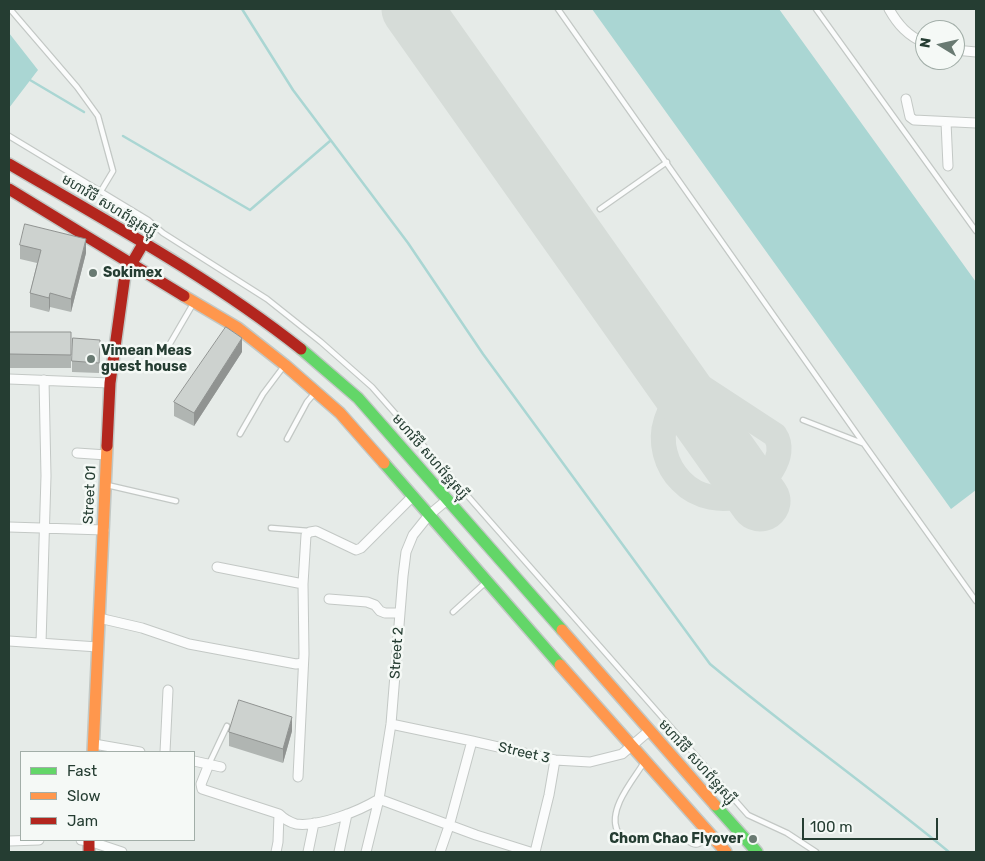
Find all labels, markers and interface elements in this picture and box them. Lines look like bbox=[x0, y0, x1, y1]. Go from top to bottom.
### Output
north arrow bbox=[915, 20, 965, 70]
text: N bbox=[916, 36, 935, 49]
street label: មហាវិថី សហព័ន្ធរុស្ស៊ី bbox=[58, 171, 160, 241]
place label: Sokimex bbox=[103, 265, 162, 281]
marker: Sokimex bbox=[87, 267, 99, 279]
place label: Vimean Meas guest house bbox=[101, 343, 192, 376]
marker: Vimean Meas guest house bbox=[85, 353, 97, 365]
street label: មហាវិថី សហព័ន្ធរុស្ស៊ី bbox=[388, 411, 472, 503]
street label: Street 01 bbox=[80, 465, 100, 525]
street label: Street 2 bbox=[387, 626, 407, 680]
street label: មហាវិថី សហព័ន្ធរុស្ស៊ី bbox=[655, 716, 739, 808]
street label: Street 3 bbox=[497, 739, 551, 767]
legend bbox=[20, 751, 195, 841]
text: Fast bbox=[67, 762, 97, 780]
text: Slow bbox=[67, 787, 100, 805]
scale bar bbox=[805, 808, 941, 840]
text: Jam bbox=[67, 812, 98, 830]
text: 100 m bbox=[810, 818, 852, 836]
place label: Chom Chao Flyover bbox=[609, 831, 743, 847]
marker: Chom Chao Flyover bbox=[747, 833, 759, 845]

